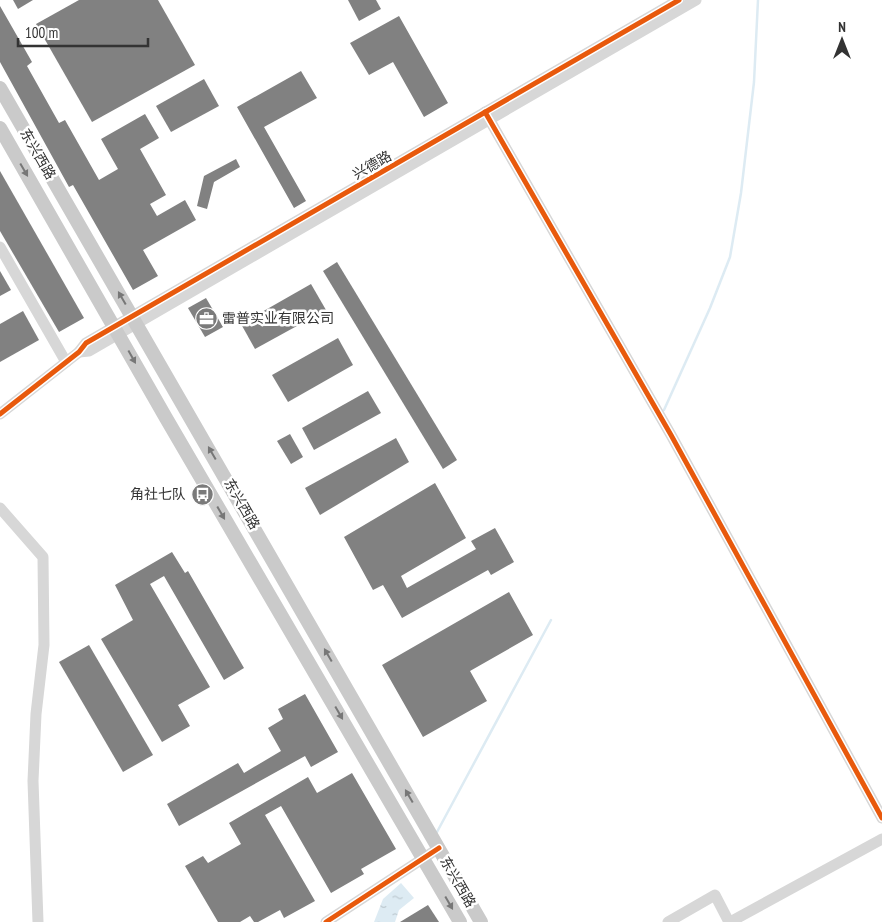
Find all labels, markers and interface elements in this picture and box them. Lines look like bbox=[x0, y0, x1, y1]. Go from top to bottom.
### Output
scale bar bbox=[18, 15, 148, 47]
north arrow bbox=[817, 15, 867, 65]
text: N bbox=[838, 18, 846, 36]
text: 100 m bbox=[25, 23, 58, 42]
street label: 东兴西路 bbox=[16, 125, 60, 183]
street label: 兴德路 bbox=[349, 147, 395, 183]
one-way arrow bbox=[20, 164, 29, 177]
one-way arrow bbox=[117, 291, 126, 304]
office icon: 雷普实业有限公司 bbox=[194, 306, 218, 330]
place label: 雷普实业有限公司 bbox=[222, 309, 334, 327]
one-way arrow bbox=[127, 350, 136, 363]
one-way arrow bbox=[208, 447, 217, 460]
street label: 东兴西路 bbox=[220, 475, 264, 533]
bus stop icon: 角社七队 bbox=[190, 482, 214, 506]
place label: 角社七队 bbox=[130, 485, 186, 503]
one-way arrow bbox=[217, 506, 226, 519]
one-way arrow bbox=[324, 648, 333, 662]
one-way arrow bbox=[335, 706, 343, 721]
one-way arrow bbox=[405, 789, 413, 803]
street label: 东兴西路 bbox=[436, 853, 480, 911]
one-way arrow bbox=[445, 897, 454, 910]

